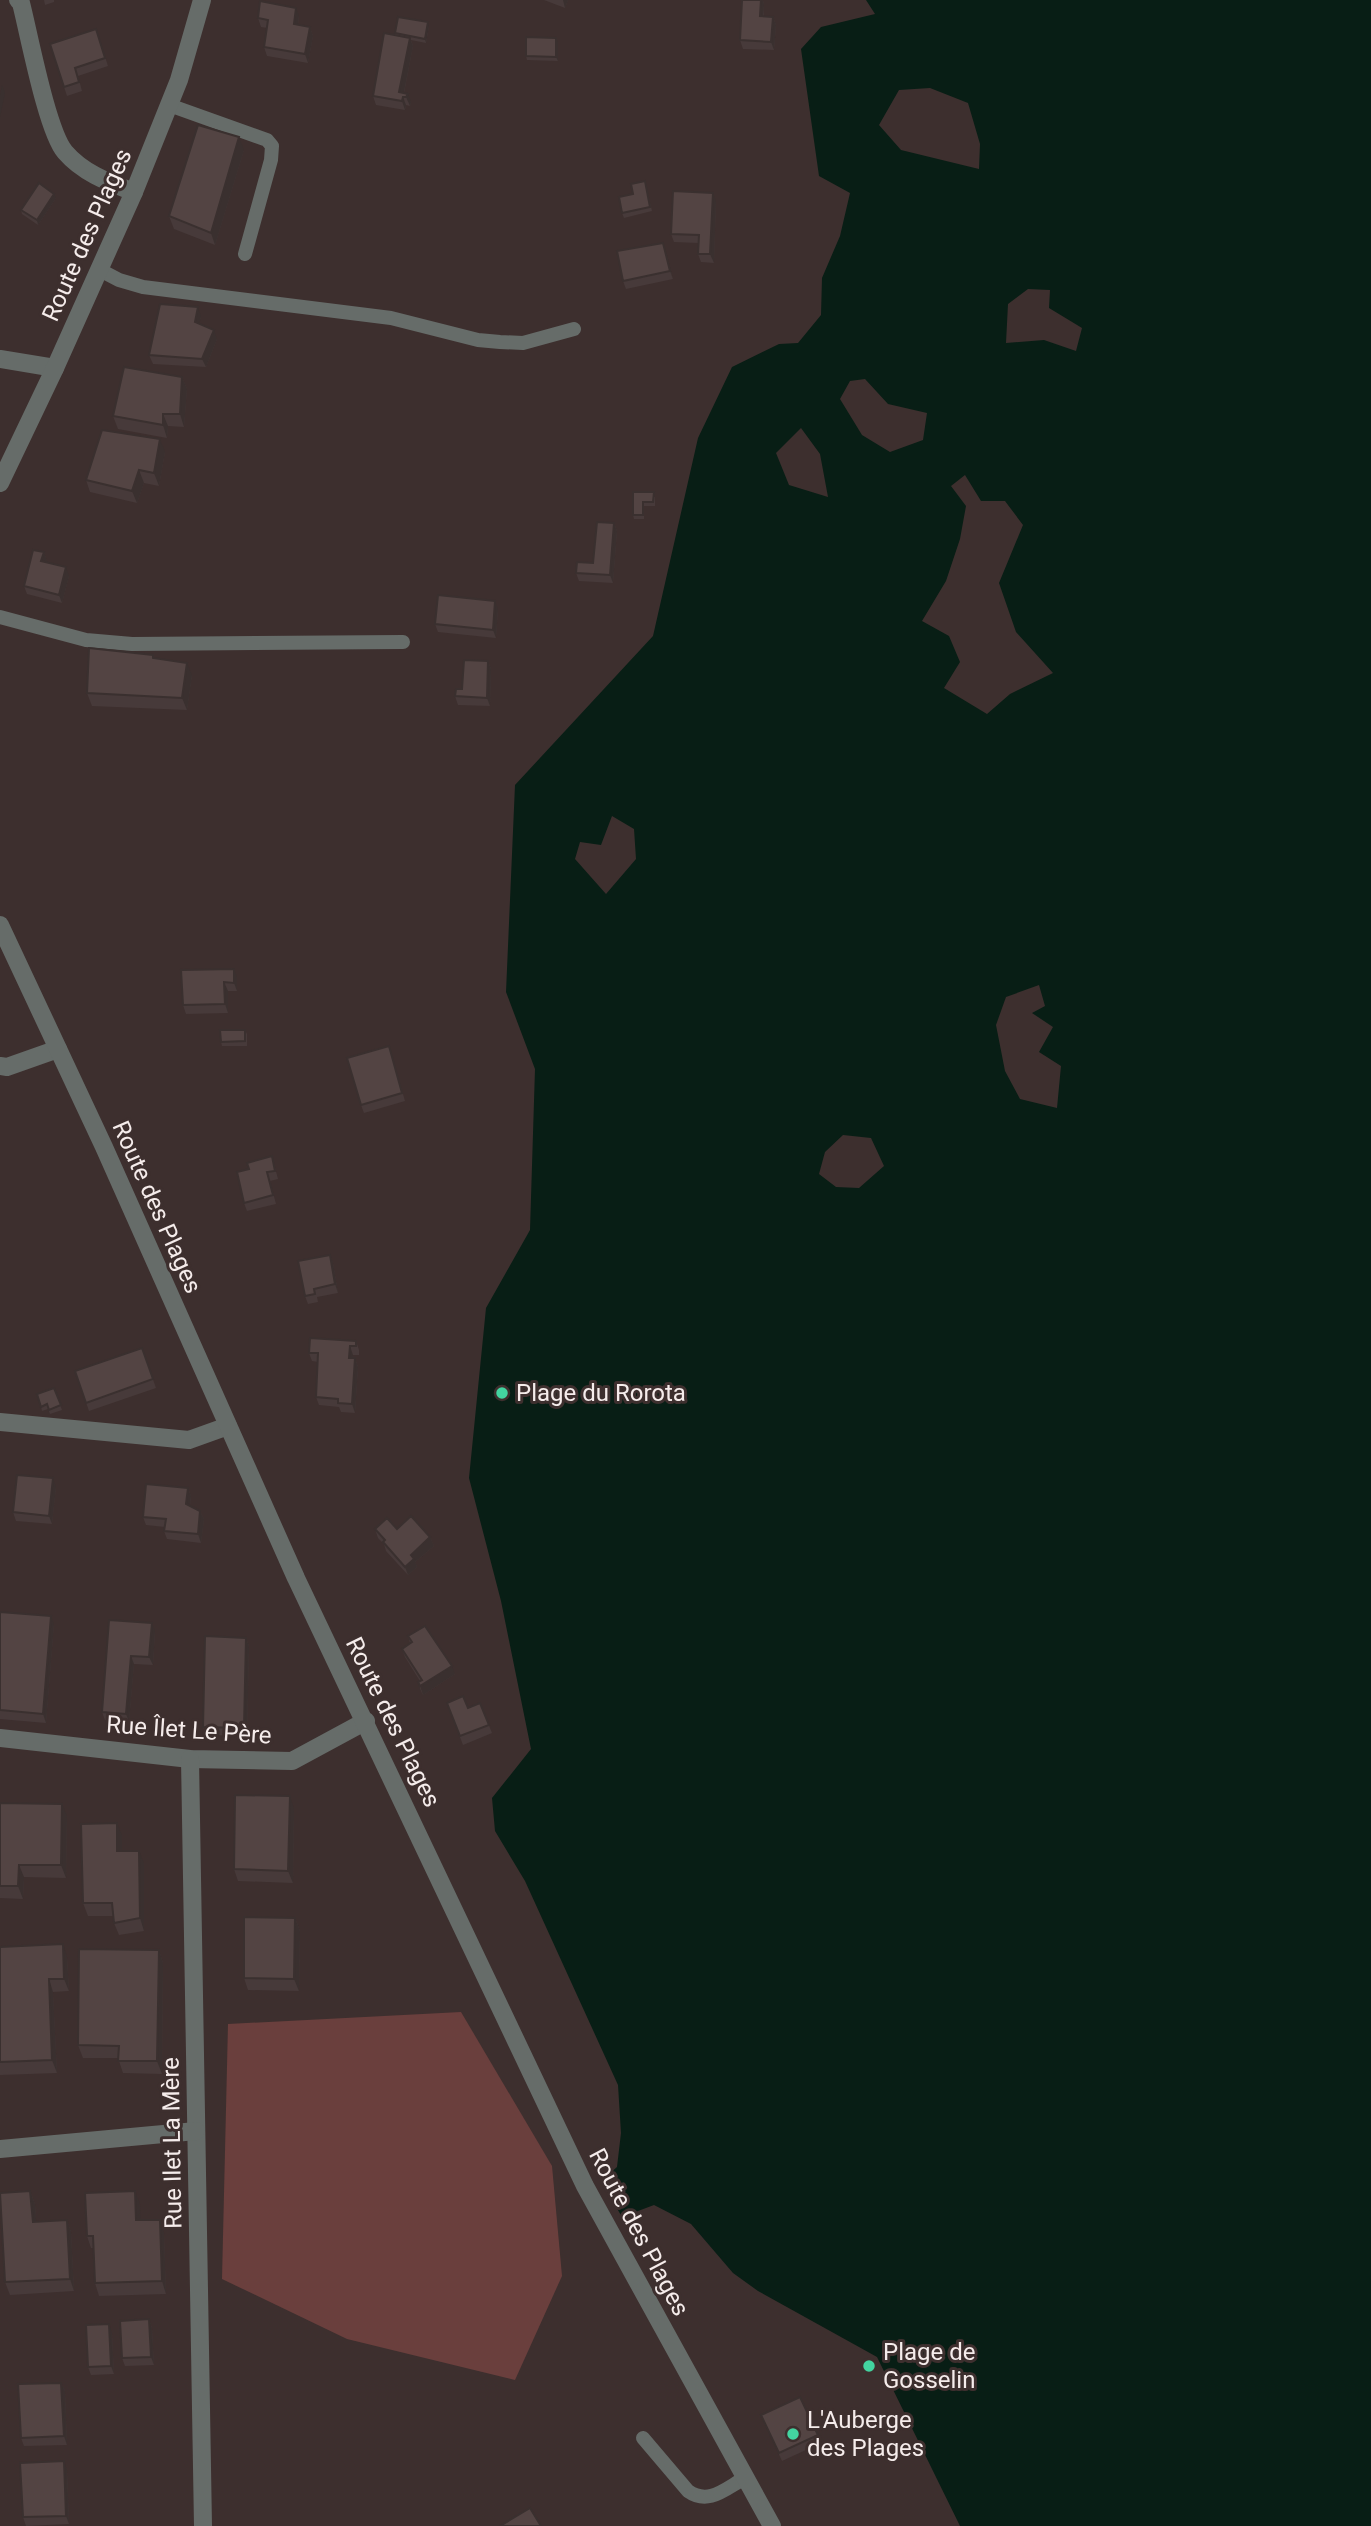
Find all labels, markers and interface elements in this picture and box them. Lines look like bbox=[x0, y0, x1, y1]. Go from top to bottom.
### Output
street label: Route des Plages bbox=[36, 145, 138, 325]
street label: Route des Plages bbox=[106, 1117, 208, 1297]
place label: Plage du Rorota bbox=[516, 1379, 686, 1407]
marker: Plage du Rorota bbox=[494, 1385, 510, 1401]
street label: Route des Plages bbox=[340, 1633, 446, 1811]
street label: Rue Îlet Le Père bbox=[105, 1710, 273, 1750]
street label: Rue Ilet La Mère bbox=[157, 2057, 187, 2229]
street label: Route des Plages bbox=[583, 2144, 695, 2320]
place label: Plage de Gosselin bbox=[883, 2338, 975, 2394]
marker: Plage de Gosselin bbox=[861, 2358, 877, 2374]
place label: L'Auberge des Plages bbox=[807, 2406, 924, 2462]
marker: L'Auberge des Plages bbox=[785, 2426, 801, 2442]

